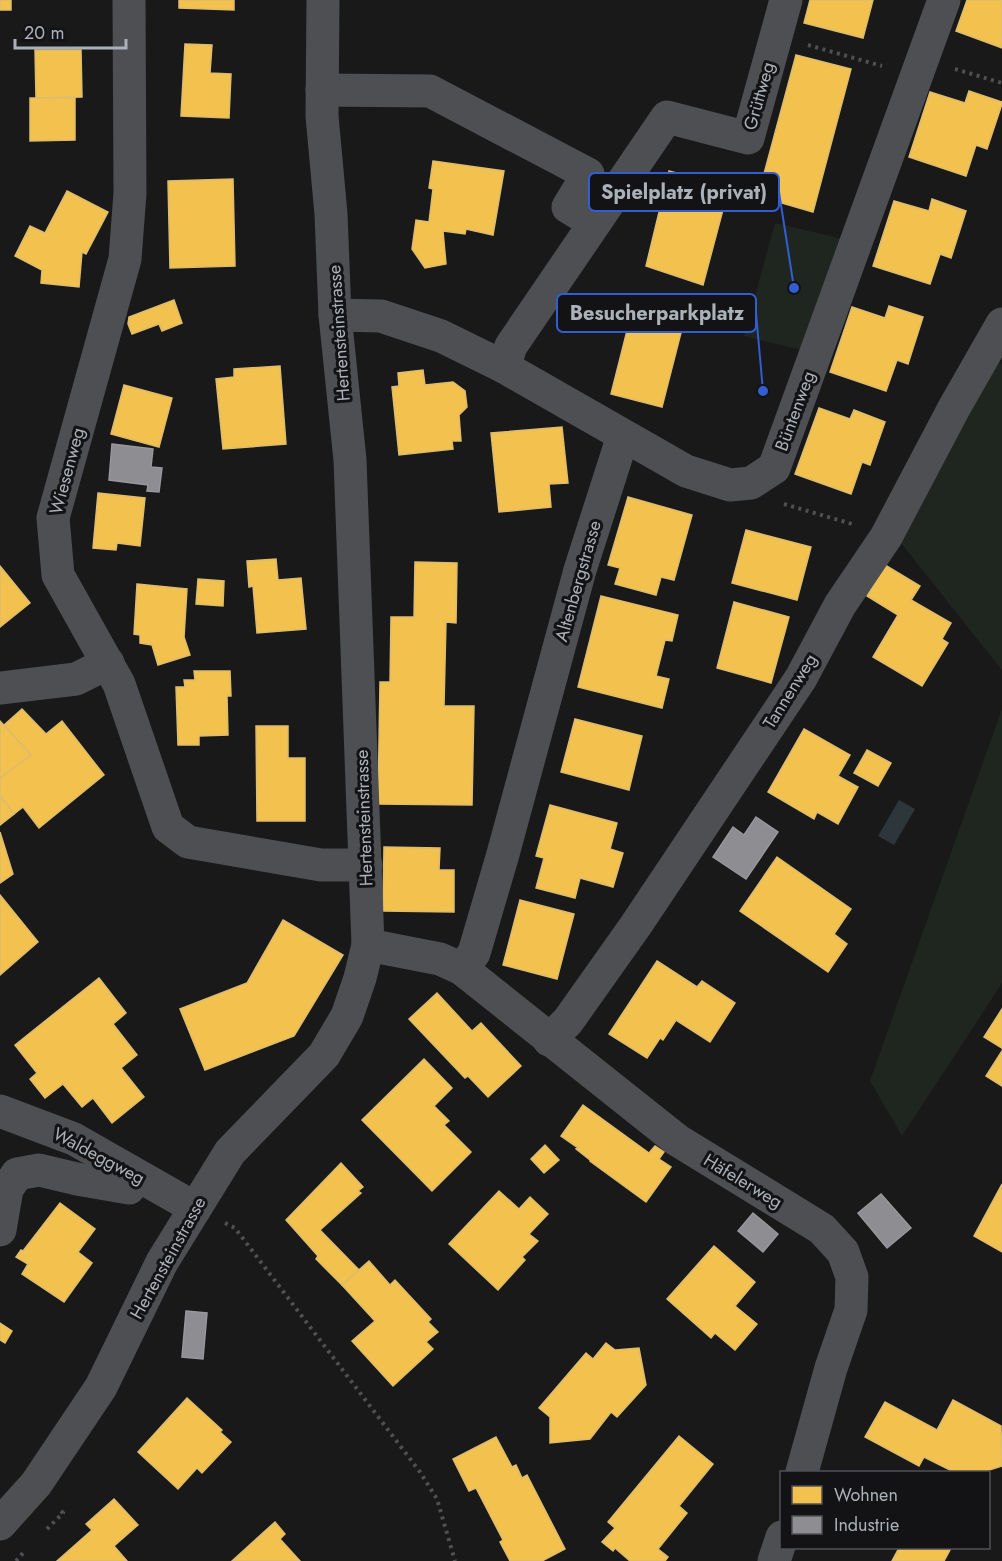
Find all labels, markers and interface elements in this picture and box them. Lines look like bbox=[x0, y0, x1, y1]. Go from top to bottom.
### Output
scale bar bbox=[15, 12, 126, 50]
text: 20 m bbox=[24, 20, 64, 46]
street label: Grüttweg bbox=[737, 59, 781, 133]
callout: Spielplatz (privat) bbox=[589, 173, 779, 211]
text: Spielplatz (privat) bbox=[601, 178, 767, 207]
street label: Hertensteinstrasse bbox=[321, 264, 357, 402]
callout: Besucherparkplatz bbox=[557, 294, 756, 332]
text: Besucherparkplatz bbox=[570, 299, 745, 328]
street label: Büntenweg bbox=[769, 367, 821, 455]
street label: Wiesenweg bbox=[43, 425, 91, 517]
street label: Altenbergstrasse bbox=[548, 517, 608, 645]
street label: Tannenweg bbox=[757, 648, 823, 734]
street label: Hertensteinstrasse bbox=[349, 749, 379, 887]
street label: Waldeggweg bbox=[49, 1121, 149, 1191]
street label: Häfelerweg bbox=[699, 1147, 787, 1215]
street label: Hertensteinstrasse bbox=[124, 1192, 212, 1324]
legend bbox=[780, 1471, 990, 1549]
text: Wohnen bbox=[834, 1482, 898, 1508]
text: Industrie bbox=[834, 1512, 899, 1538]

